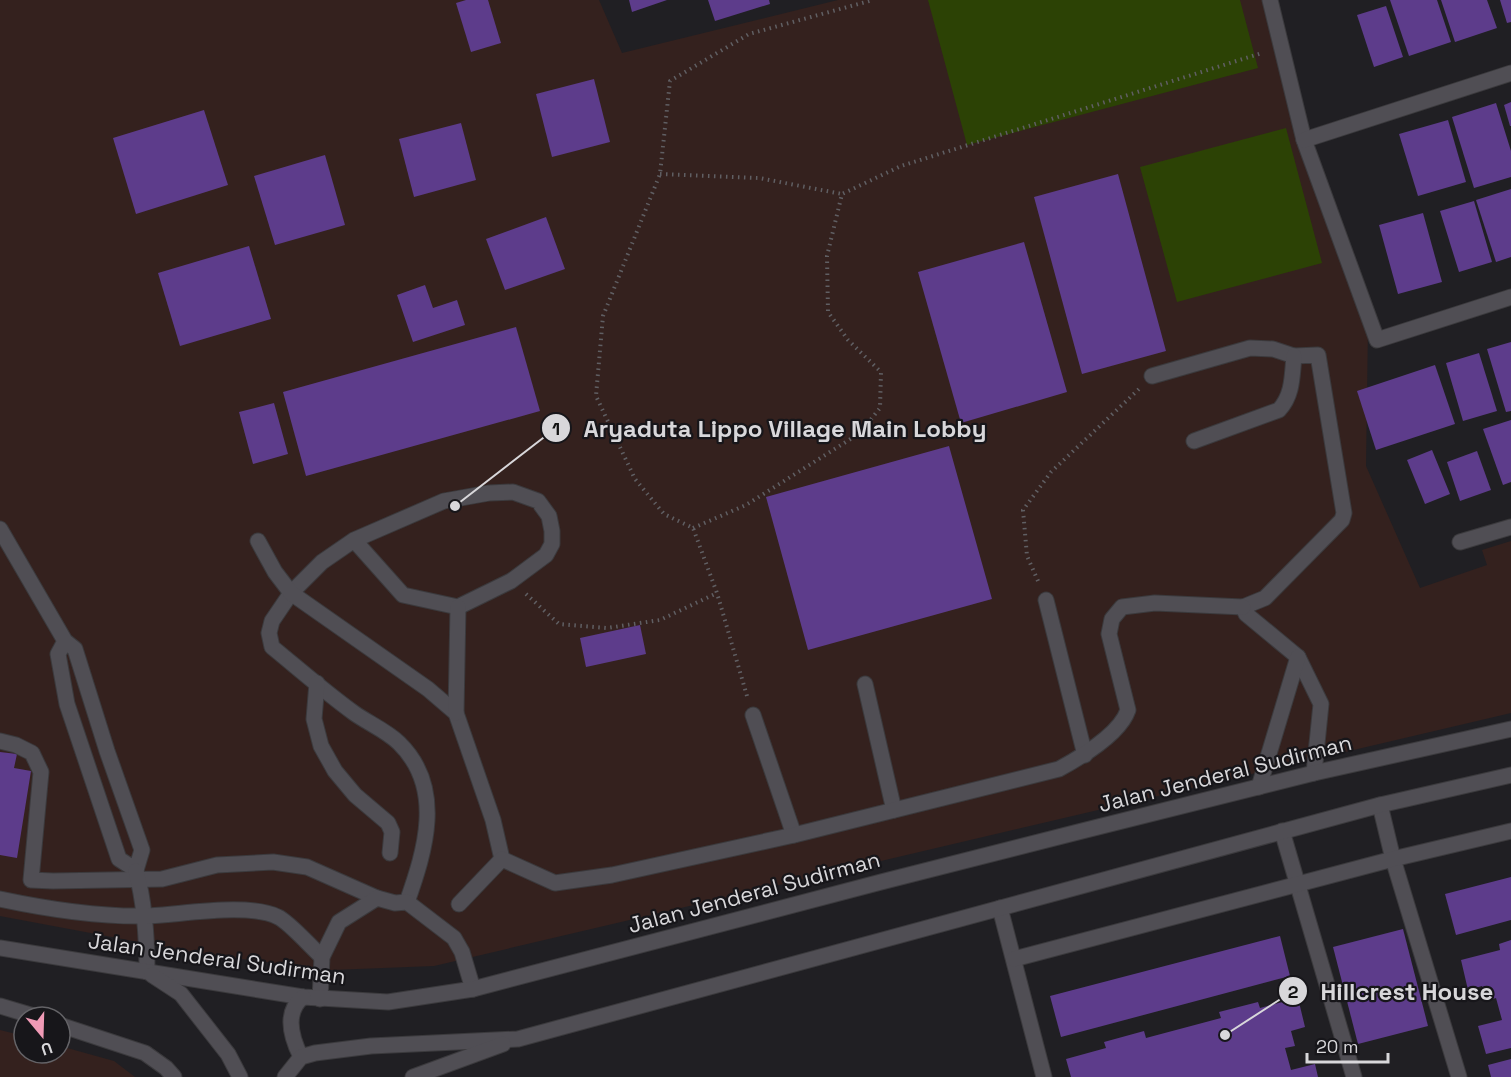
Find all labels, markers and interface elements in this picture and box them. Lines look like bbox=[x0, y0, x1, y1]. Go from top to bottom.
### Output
callout: Aryaduta Lippo Village Main Lobby bbox=[541, 407, 998, 449]
text: Aryaduta Lippo Village Main Lobby bbox=[584, 413, 986, 444]
text: 1 bbox=[552, 417, 560, 440]
street label: Jalan Jenderal Sudirman bbox=[1095, 728, 1355, 818]
street label: Jalan Jenderal Sudirman bbox=[625, 845, 883, 939]
street label: Jalan Jenderal Sudirman bbox=[86, 926, 348, 990]
callout: Hillcrest House bbox=[1278, 970, 1505, 1012]
text: Hillcrest House bbox=[1321, 976, 1493, 1007]
text: 2 bbox=[1288, 980, 1299, 1003]
north arrow bbox=[12, 1005, 72, 1065]
scale bar bbox=[1307, 1026, 1388, 1064]
text: 20 m bbox=[1316, 1035, 1359, 1058]
text: U bbox=[38, 1037, 55, 1060]

